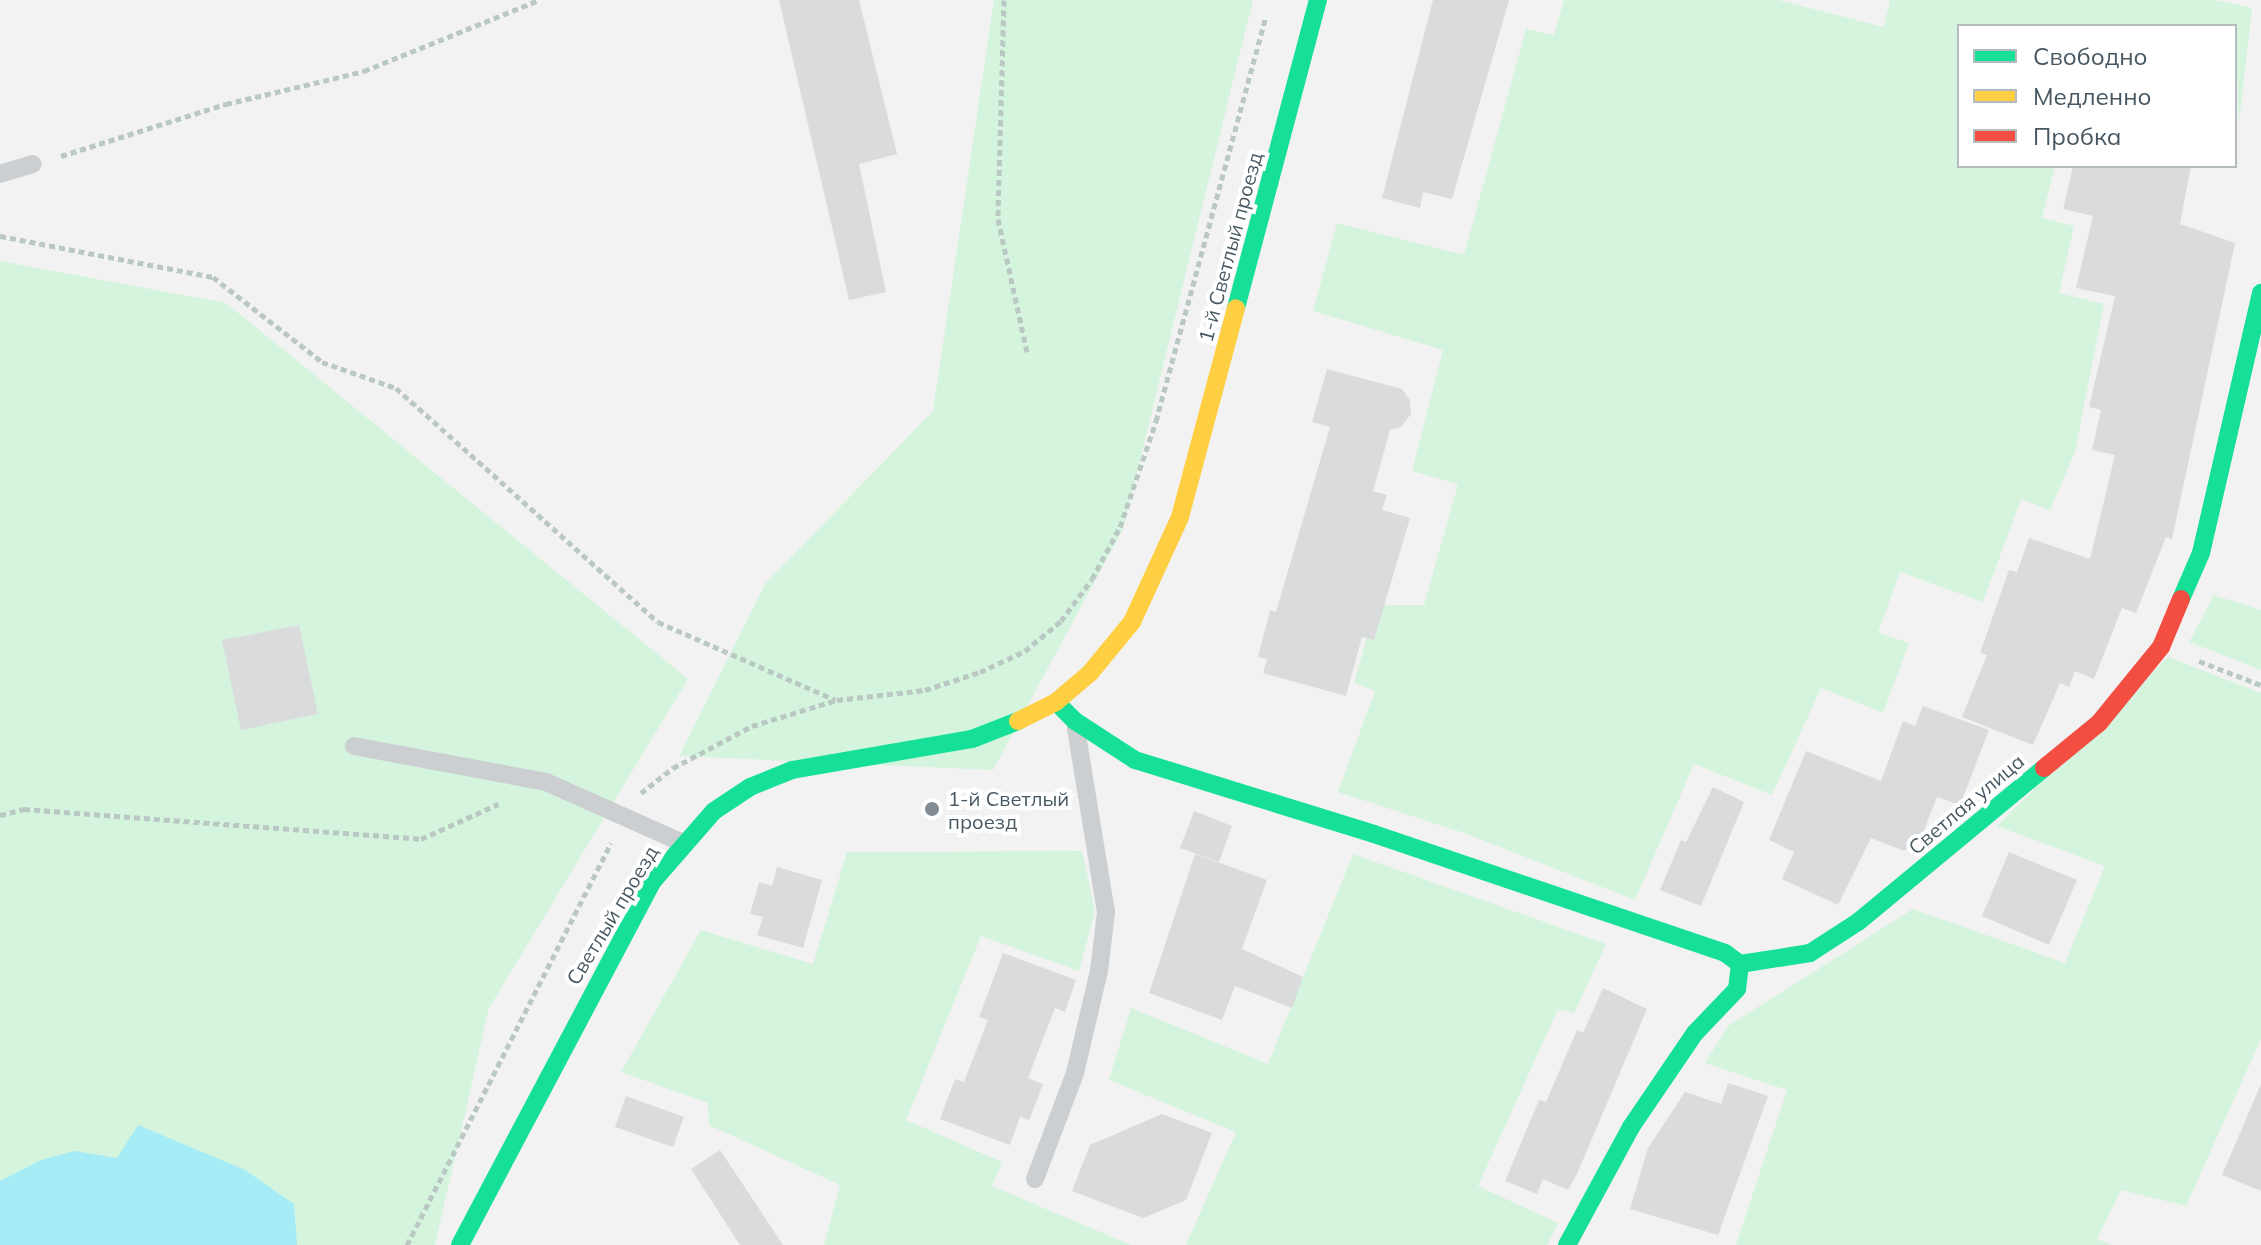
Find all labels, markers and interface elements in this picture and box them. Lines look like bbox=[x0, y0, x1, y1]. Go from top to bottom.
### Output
legend bbox=[1957, 24, 2237, 168]
text: Свободно bbox=[2033, 41, 2148, 71]
text: Медленно bbox=[2033, 81, 2152, 111]
text: Пробка bbox=[2033, 121, 2121, 151]
street label: 1-й Светлый проезд bbox=[1193, 149, 1267, 345]
street label: Светлая улица bbox=[1903, 749, 2029, 859]
place label: 1-й Светлый проезд bbox=[948, 786, 1069, 833]
marker: 1-й Светлый проезд bbox=[923, 800, 941, 818]
street label: Светлый проезд bbox=[561, 841, 663, 989]

